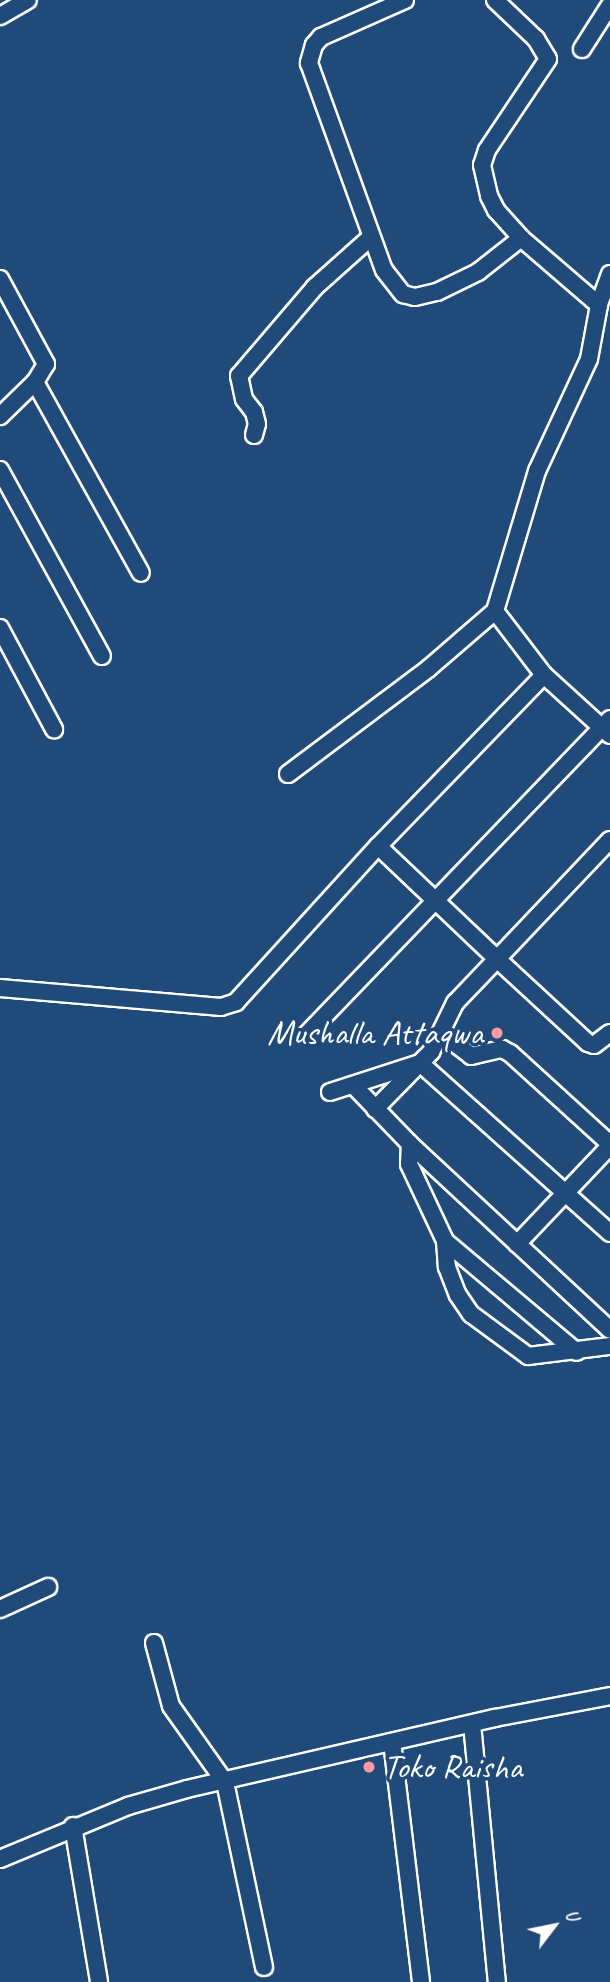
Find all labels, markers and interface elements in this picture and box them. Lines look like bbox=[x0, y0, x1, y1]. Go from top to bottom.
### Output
place label: Mushalla Attaqwa bbox=[267, 1012, 483, 1054]
marker: Mushalla Attaqwa bbox=[489, 1025, 505, 1041]
place label: Toko Raisha bbox=[383, 1746, 524, 1788]
marker: Toko Raisha bbox=[361, 1759, 377, 1775]
north arrow bbox=[519, 1891, 589, 1961]
text: U bbox=[559, 1905, 584, 1925]

